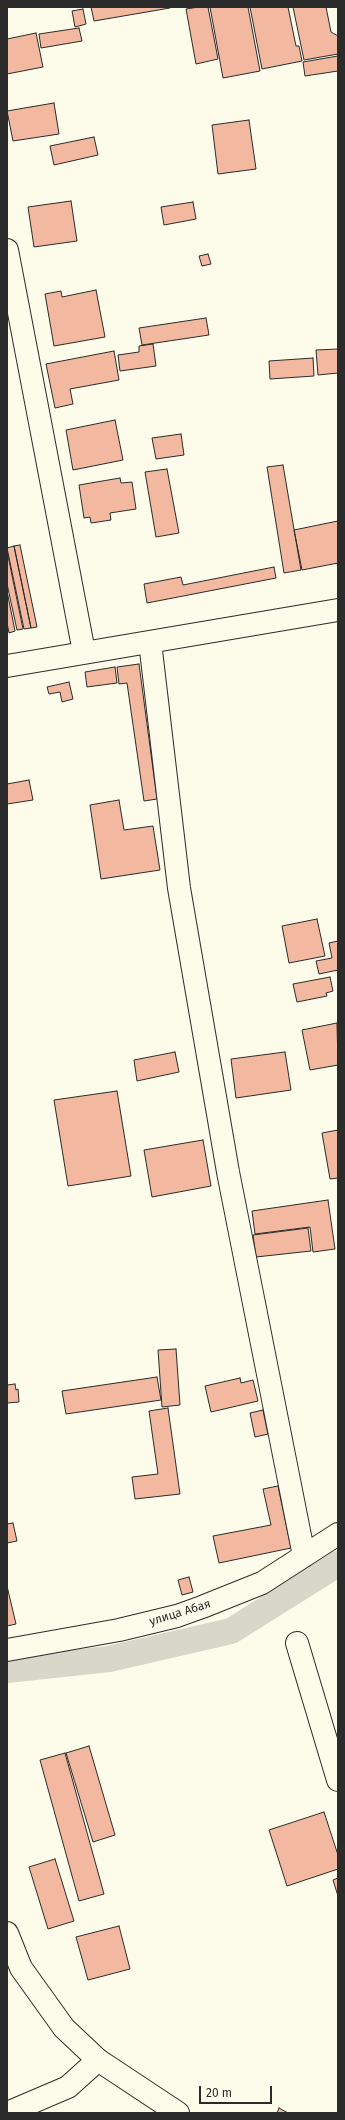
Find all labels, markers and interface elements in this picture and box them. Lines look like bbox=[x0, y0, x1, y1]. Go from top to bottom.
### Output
street label: улица Абая bbox=[148, 1597, 212, 1629]
scale bar bbox=[201, 2078, 274, 2104]
text: 20 m bbox=[206, 2086, 232, 2100]

